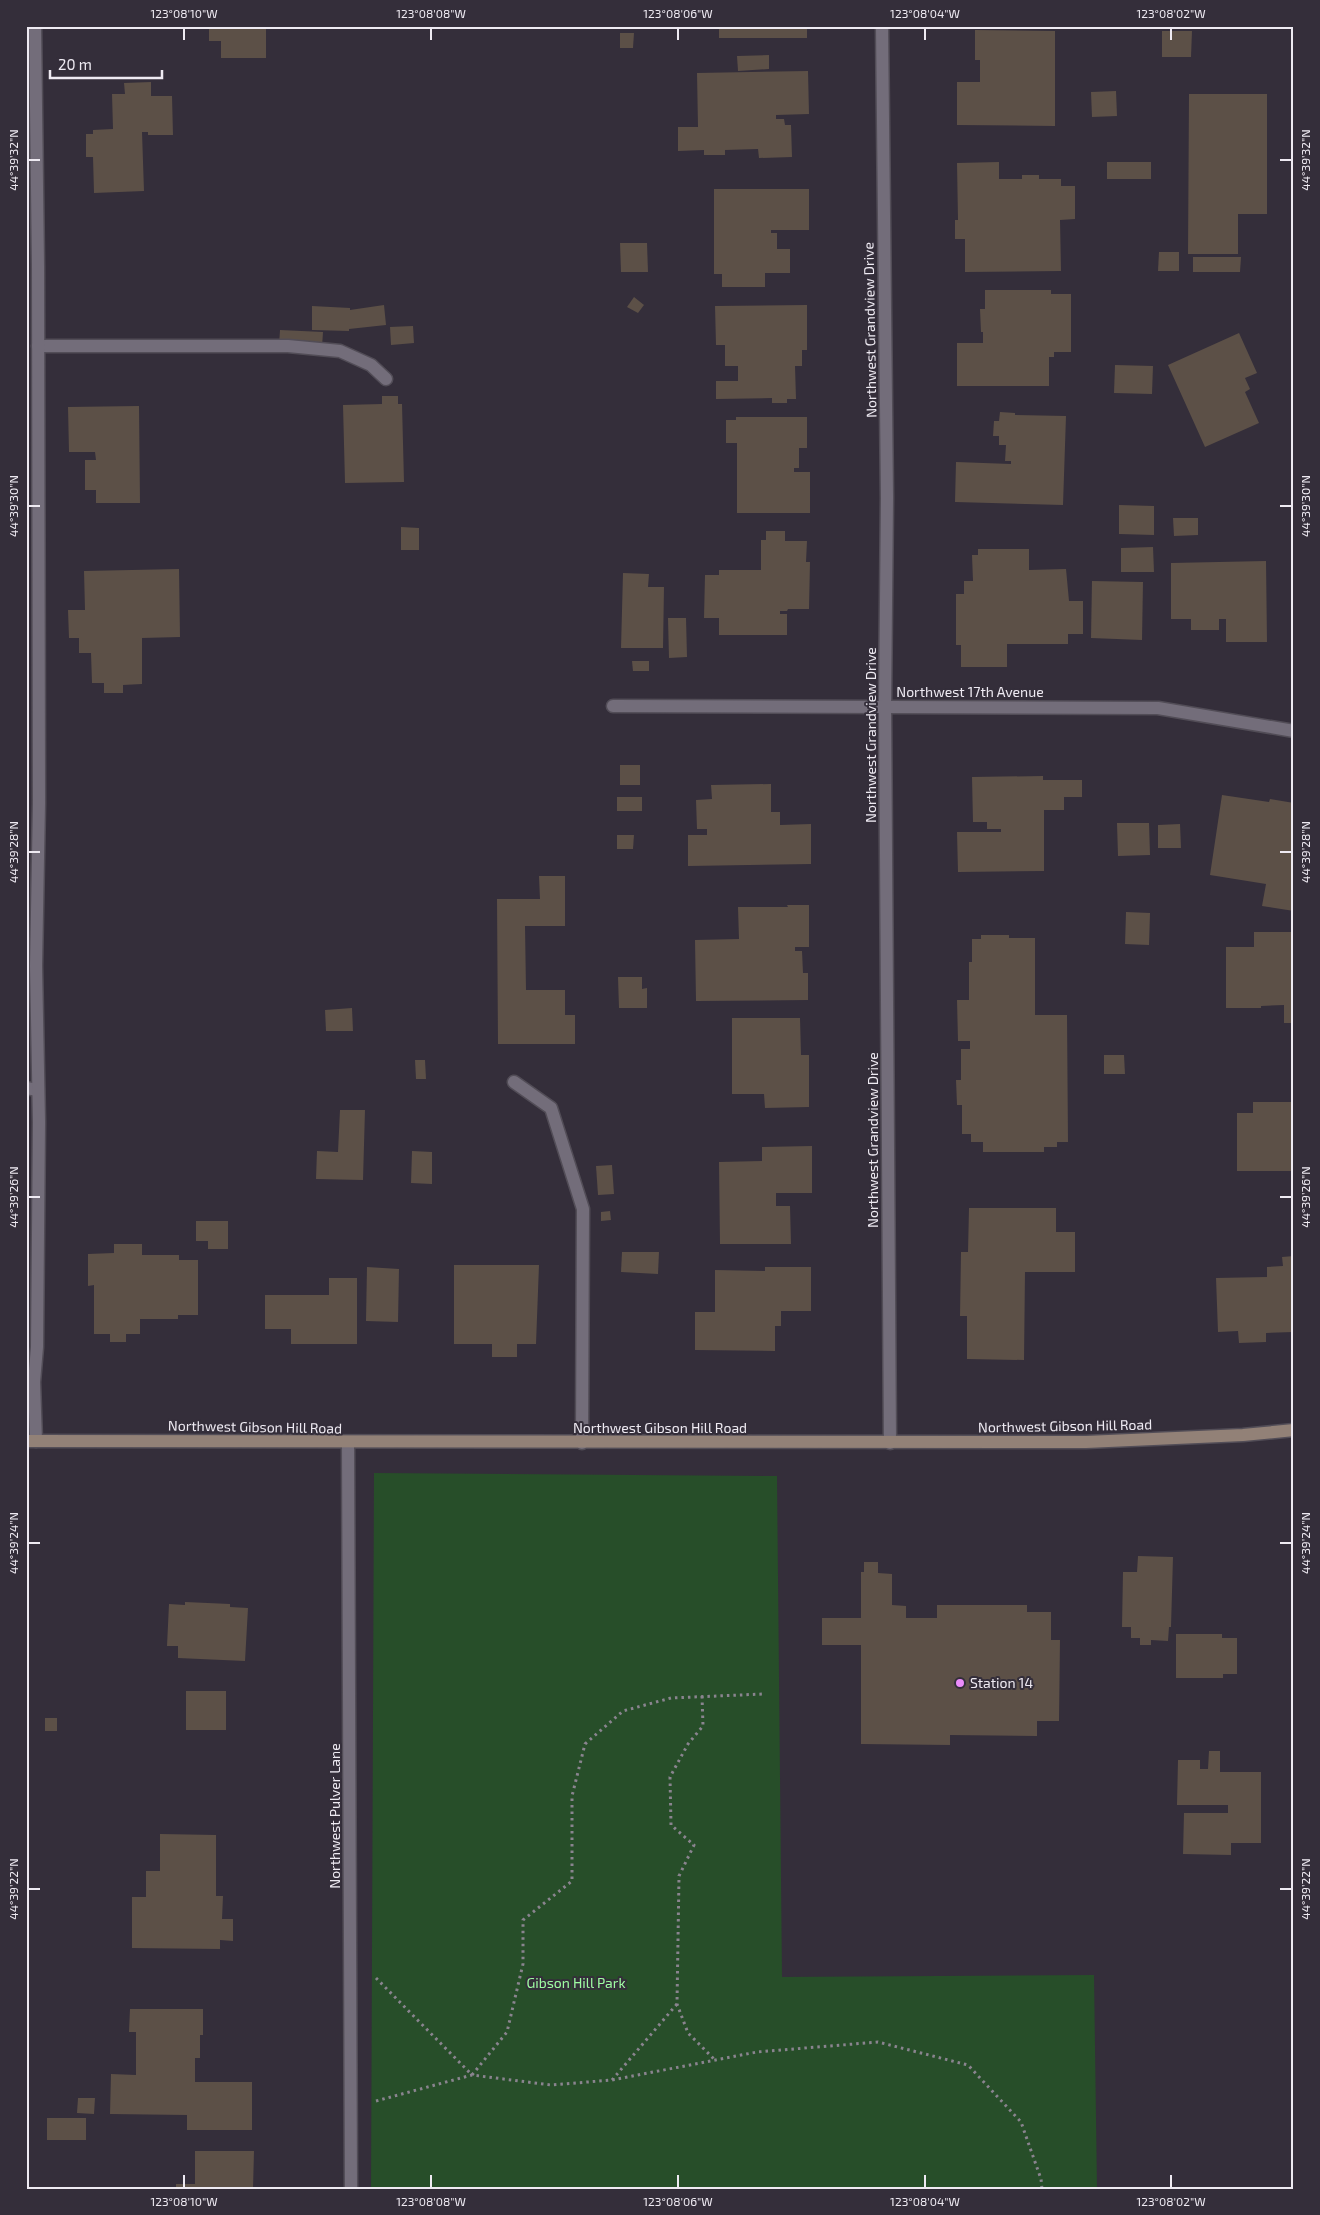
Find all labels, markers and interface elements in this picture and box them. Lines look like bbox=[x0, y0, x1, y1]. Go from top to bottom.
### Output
text: 123°08'10"W bbox=[150, 6, 218, 20]
text: 123°08'08"W bbox=[396, 6, 466, 20]
text: 123°08'06"W bbox=[643, 6, 713, 20]
text: 123°08'04"W bbox=[890, 6, 960, 20]
text: 123°08'02"W bbox=[1136, 6, 1206, 20]
scale bar bbox=[50, 48, 162, 80]
text: 20 m bbox=[58, 55, 92, 73]
text: 44°39'32"N bbox=[6, 129, 20, 191]
text: 44°39'32"N bbox=[1298, 129, 1312, 191]
street label: Northwest Grandview Drive bbox=[859, 242, 880, 418]
text: 44°39'30"N bbox=[6, 475, 20, 537]
text: 44°39'30"N bbox=[1298, 475, 1312, 537]
street label: Northwest Grandview Drive bbox=[862, 647, 879, 823]
street label: Northwest 17th Avenue bbox=[896, 683, 1044, 700]
text: 44°39'28"N bbox=[6, 821, 20, 883]
text: 44°39'28"N bbox=[1298, 821, 1312, 883]
street label: Northwest Grandview Drive bbox=[864, 1052, 881, 1228]
text: 44°39'26"N bbox=[6, 1166, 20, 1228]
text: 44°39'26"N bbox=[1298, 1166, 1312, 1228]
street label: Northwest Gibson Hill Road bbox=[978, 1415, 1152, 1436]
street label: Northwest Gibson Hill Road bbox=[168, 1416, 342, 1437]
street label: Northwest Gibson Hill Road bbox=[573, 1419, 747, 1436]
text: 44°39'24"N bbox=[6, 1512, 20, 1574]
text: 44°39'24"N bbox=[1298, 1512, 1312, 1574]
place label: Station 14 bbox=[970, 1674, 1033, 1691]
marker: Station 14 bbox=[954, 1677, 966, 1689]
street label: Northwest Pulver Lane bbox=[326, 1743, 343, 1889]
text: 44°39'22"N bbox=[6, 1858, 20, 1920]
text: 44°39'22"N bbox=[1298, 1858, 1312, 1920]
park label: Gibson Hill Park bbox=[526, 1974, 626, 1991]
text: 123°08'10"W bbox=[150, 2194, 218, 2208]
text: 123°08'08"W bbox=[396, 2194, 466, 2208]
text: 123°08'06"W bbox=[643, 2194, 713, 2208]
text: 123°08'04"W bbox=[890, 2194, 960, 2208]
text: 123°08'02"W bbox=[1136, 2194, 1206, 2208]

